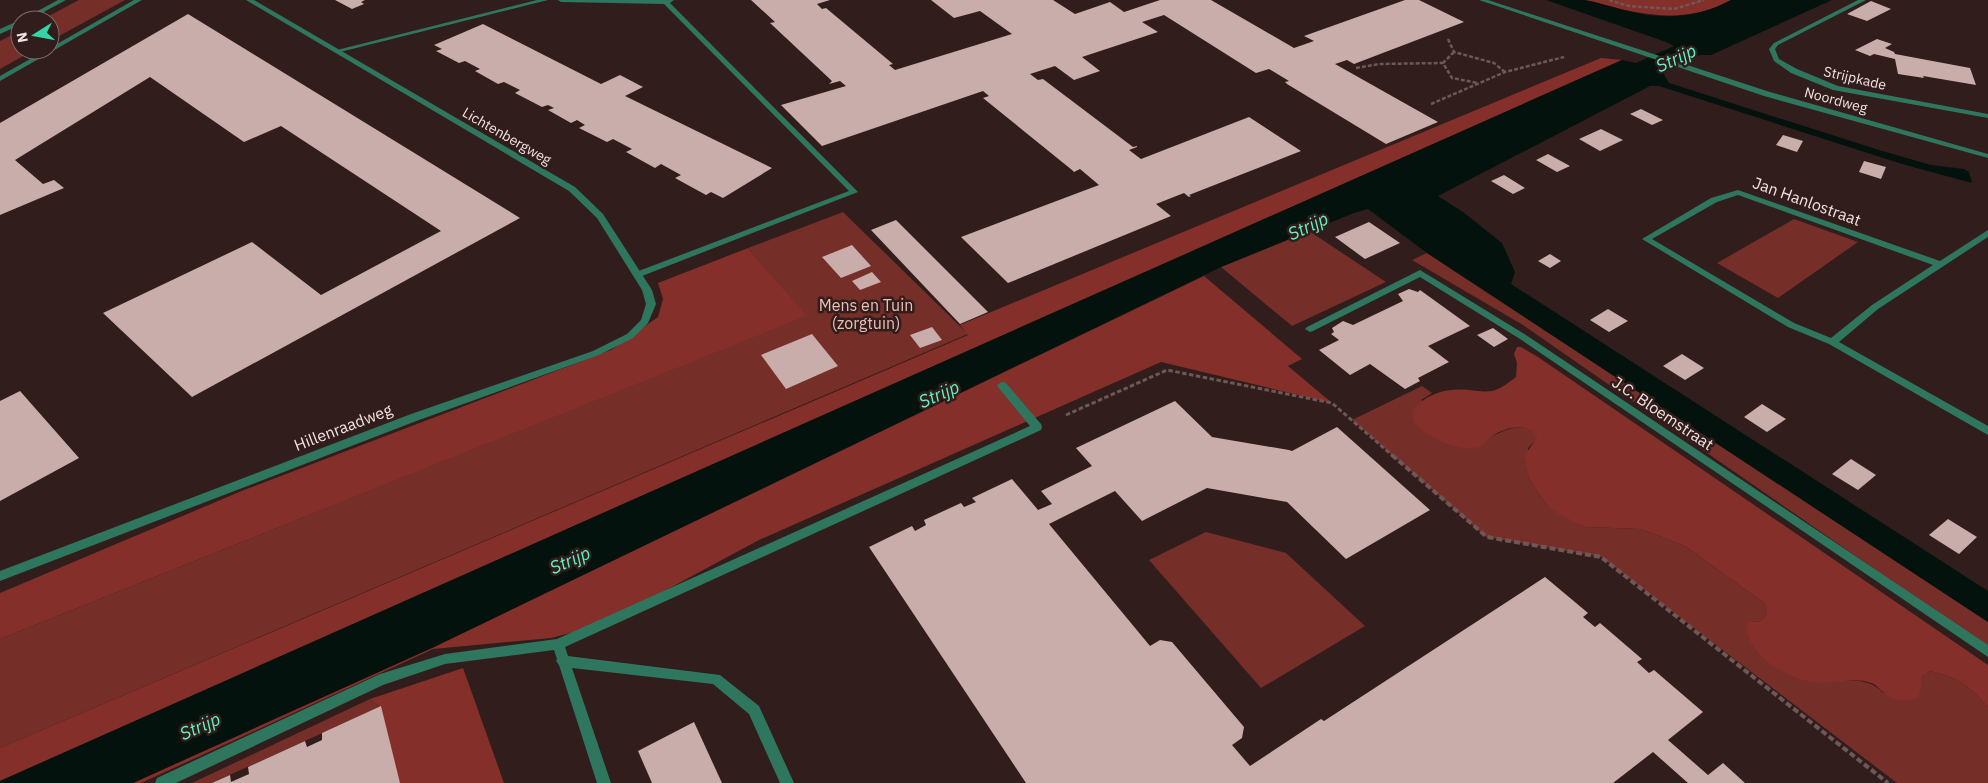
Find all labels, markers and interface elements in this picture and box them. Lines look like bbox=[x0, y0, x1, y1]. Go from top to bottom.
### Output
north arrow bbox=[10, 10, 60, 60]
text: N bbox=[12, 31, 32, 44]
water label: Strijp bbox=[1652, 39, 1700, 77]
street label: Strijpkade bbox=[1822, 62, 1888, 94]
street label: Noordweg bbox=[1803, 83, 1870, 117]
street label: Lichtenbergweg bbox=[459, 103, 555, 169]
street label: Jan Hanlostraat bbox=[1750, 172, 1864, 230]
water label: Strijp bbox=[1284, 207, 1332, 245]
park label: Mens en Tuin (zorgtuin) bbox=[819, 295, 913, 333]
street label: J.C. Bloemstraat bbox=[1608, 372, 1718, 454]
water label: Strijp bbox=[915, 375, 963, 413]
street label: Hillenraadweg bbox=[291, 399, 395, 455]
water label: Strijp bbox=[546, 541, 594, 579]
water label: Strijp bbox=[176, 707, 224, 745]

